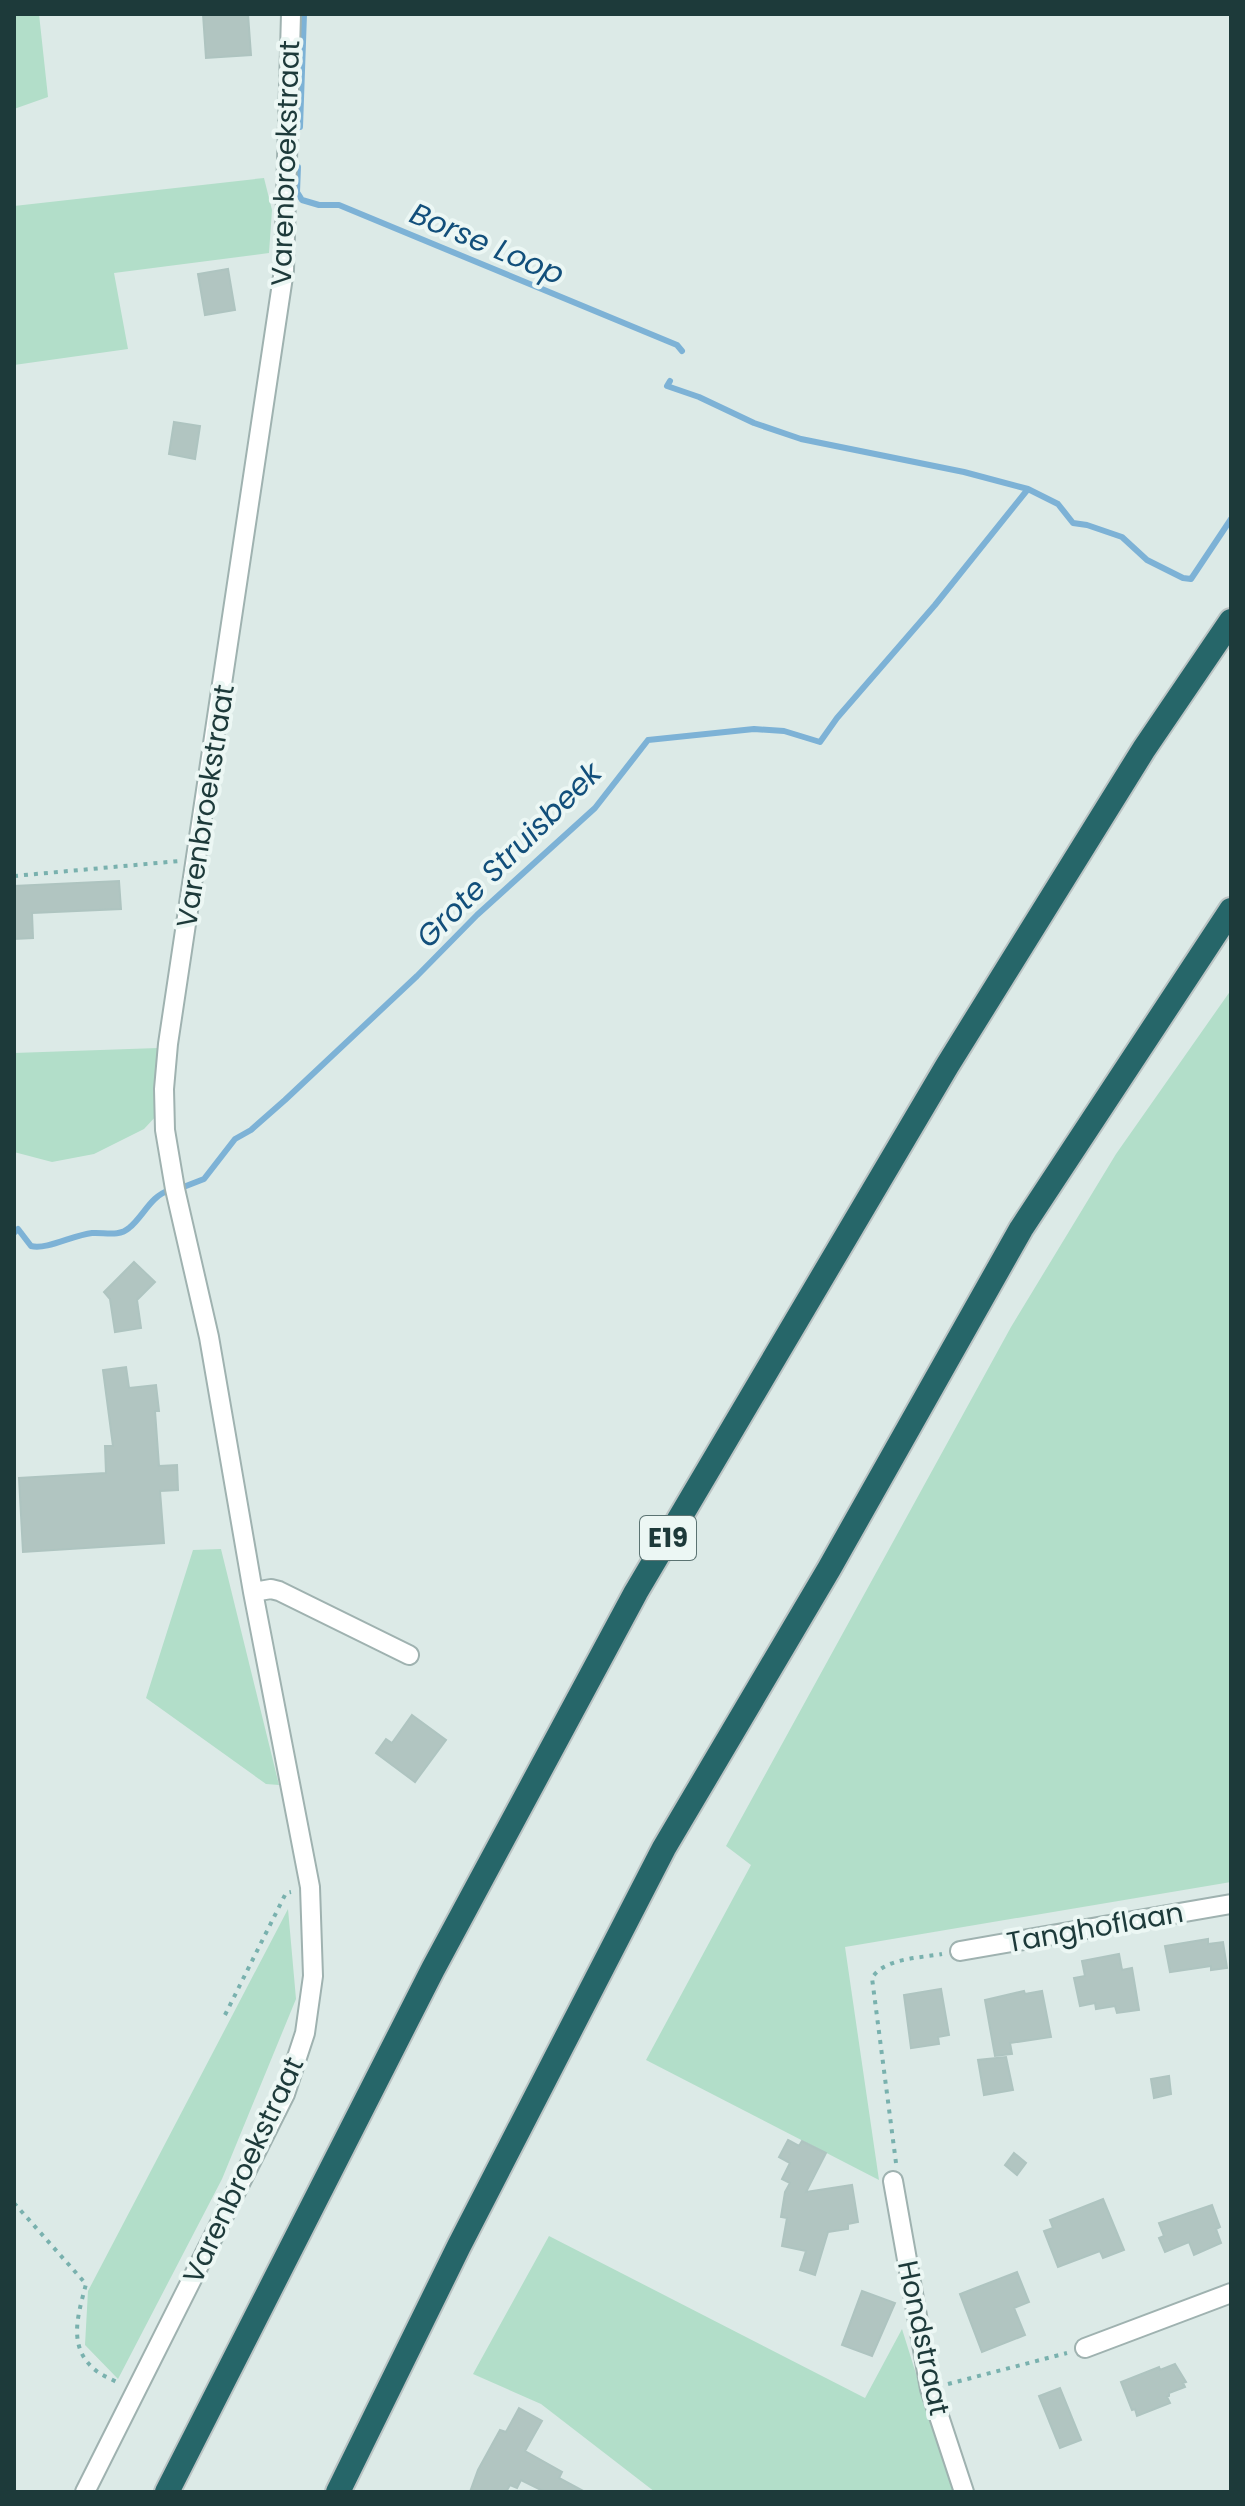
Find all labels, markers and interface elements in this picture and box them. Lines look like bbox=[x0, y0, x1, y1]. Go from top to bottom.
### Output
street label: Varenbroekstraat bbox=[262, 39, 309, 287]
water label: Borse Loop bbox=[403, 192, 571, 295]
street label: Varenbroekstraat bbox=[167, 682, 244, 931]
water label: Grote Struisbeek bbox=[406, 751, 612, 957]
road number: E19 bbox=[640, 1516, 696, 1560]
street label: Tanghoflaan bbox=[1004, 1893, 1186, 1962]
street label: Varenbroekstraat bbox=[174, 2051, 313, 2290]
street label: Hondstraat bbox=[888, 2257, 959, 2419]

